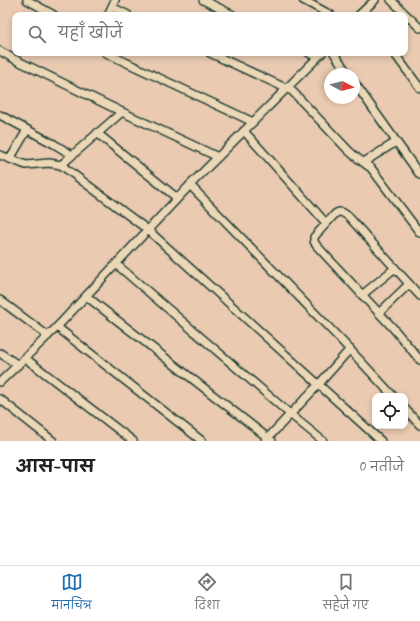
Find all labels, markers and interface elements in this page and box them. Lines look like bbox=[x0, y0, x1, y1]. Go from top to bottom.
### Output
search box bbox=[12, 12, 408, 56]
icon: search bbox=[26, 23, 48, 45]
text: यहाँ खोजें bbox=[58, 24, 123, 44]
north arrow bbox=[324, 68, 360, 104]
map controls bbox=[372, 393, 408, 429]
button: locate bbox=[372, 393, 408, 429]
text: आस-पास bbox=[16, 456, 94, 478]
text: 0 नतीजे bbox=[360, 459, 404, 476]
tab: मानचित्र bbox=[51, 571, 92, 617]
tab: दिशा bbox=[195, 571, 220, 617]
tab: सहेजे गए bbox=[323, 571, 369, 617]

